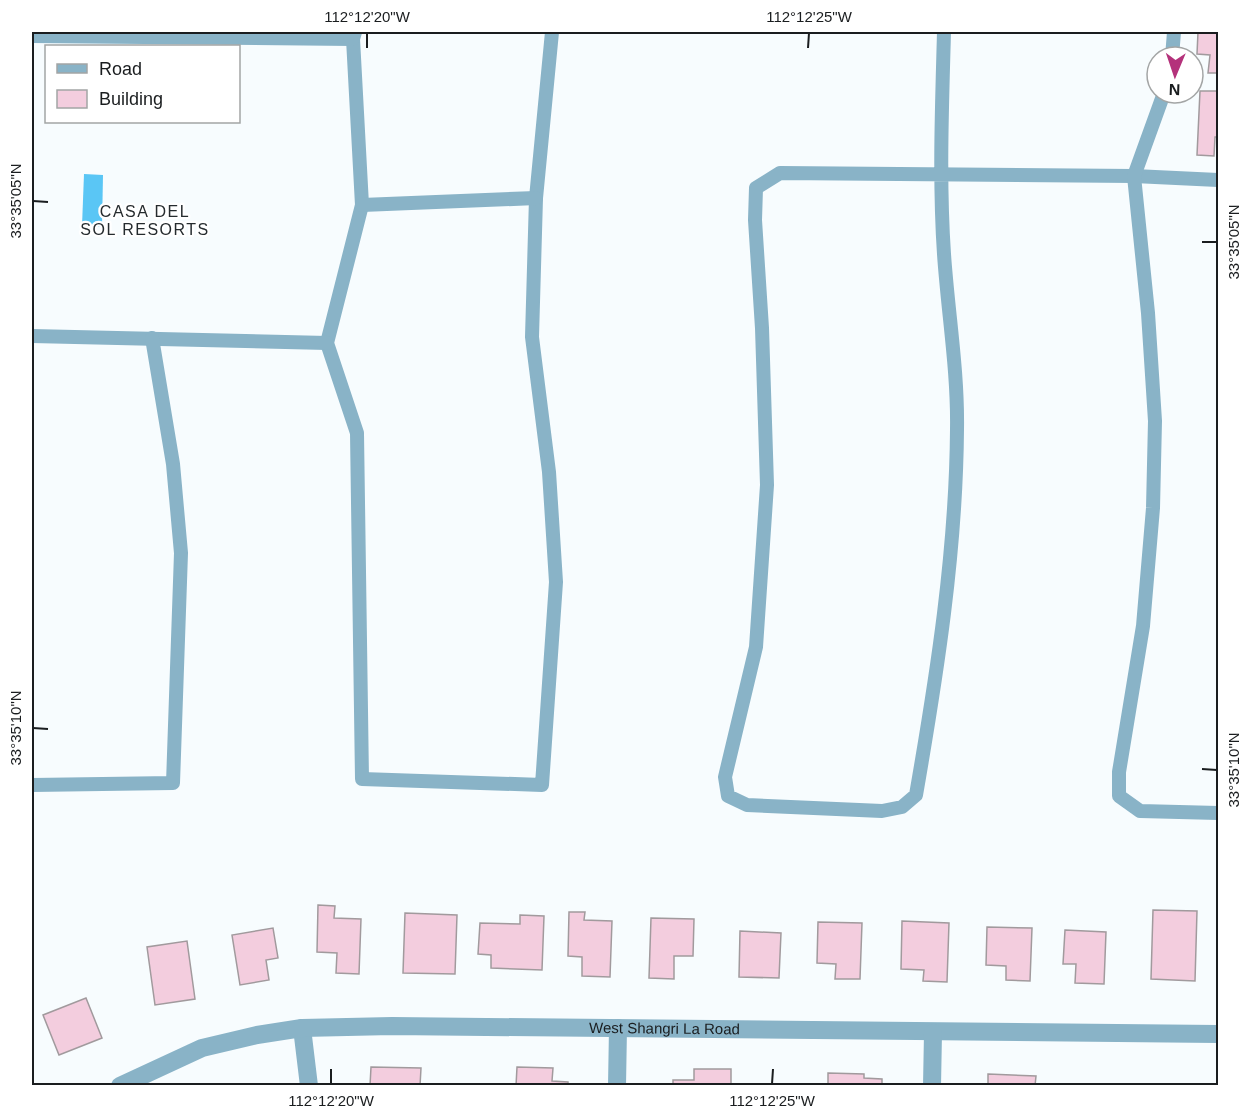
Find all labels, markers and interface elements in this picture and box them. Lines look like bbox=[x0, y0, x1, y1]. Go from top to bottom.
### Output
text: 112°12'20"W bbox=[324, 8, 411, 25]
text: 112°12'25"W bbox=[766, 8, 853, 25]
legend bbox=[45, 45, 240, 123]
north arrow bbox=[1145, 45, 1205, 105]
text: Road bbox=[99, 59, 142, 79]
text: N bbox=[1168, 81, 1181, 98]
text: Building bbox=[99, 89, 163, 109]
text: 33°35'05"N bbox=[7, 163, 24, 239]
district label: CASA DEL SOL RESORTS bbox=[80, 203, 210, 238]
text: 33°35'05"N bbox=[1225, 204, 1242, 280]
text: 33°35'10"N bbox=[7, 690, 24, 766]
text: 33°35'10"N bbox=[1225, 732, 1242, 808]
street label: West Shangri La Road bbox=[589, 1019, 740, 1037]
text: 112°12'20"W bbox=[288, 1092, 375, 1109]
text: 112°12'25"W bbox=[729, 1092, 816, 1109]

